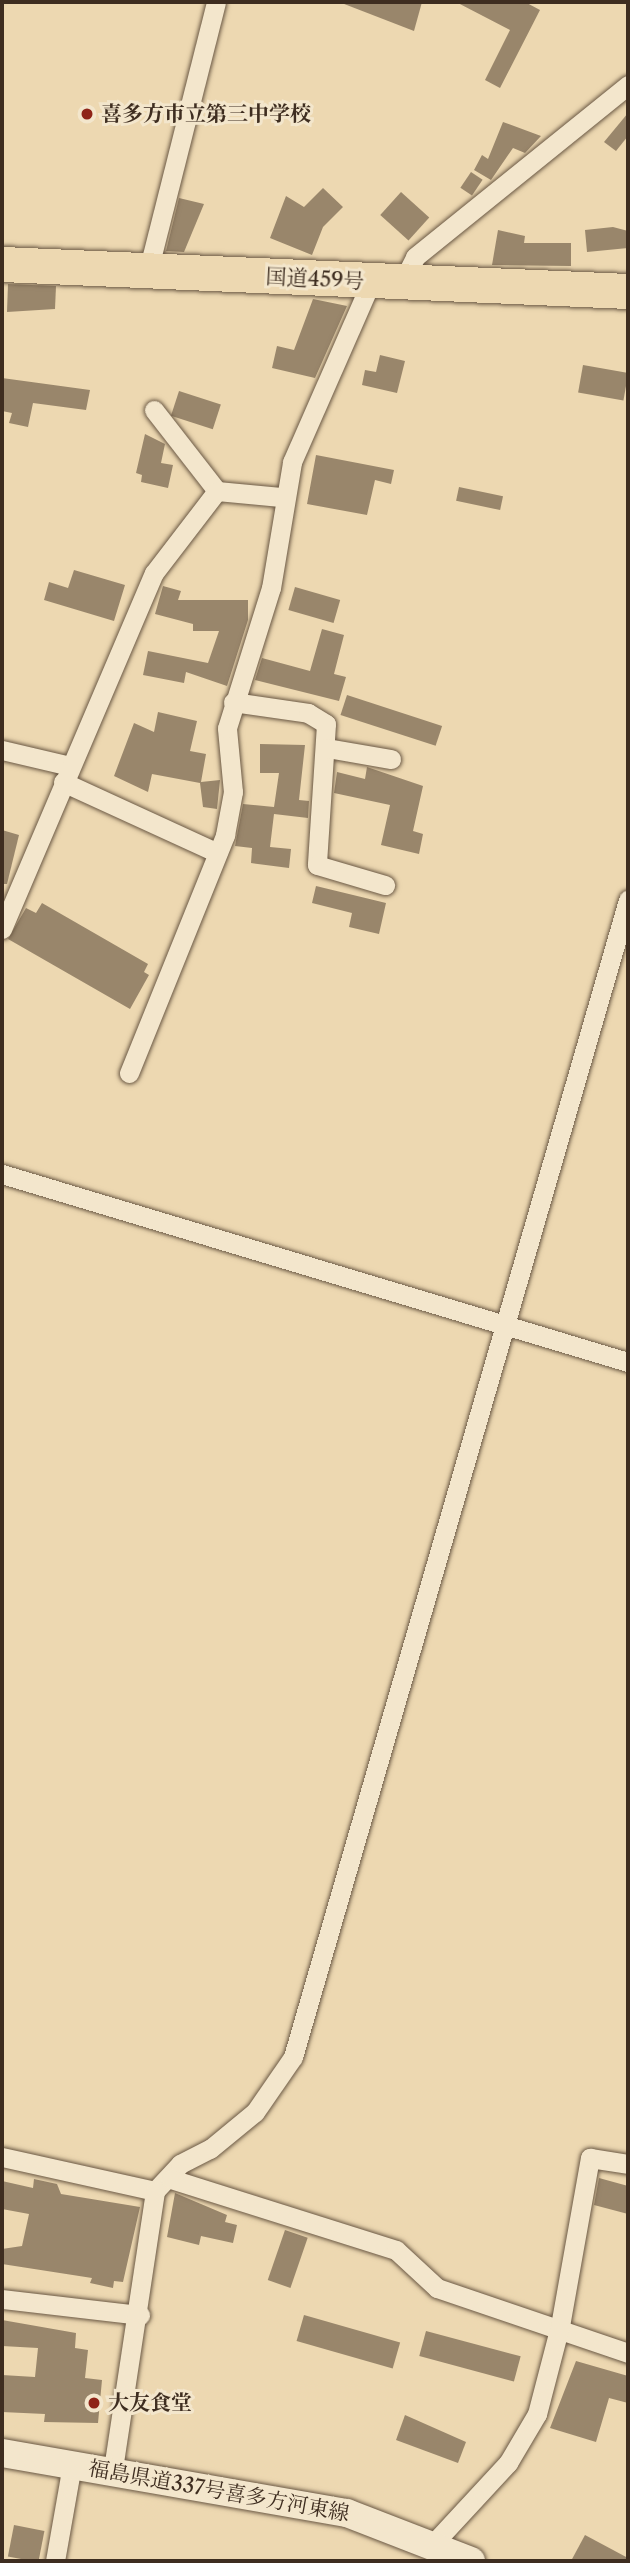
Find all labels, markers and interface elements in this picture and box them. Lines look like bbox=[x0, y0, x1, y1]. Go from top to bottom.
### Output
place label: 喜多方市立第三中学校 bbox=[101, 101, 311, 127]
marker: 喜多方市立第三中学校 bbox=[79, 106, 95, 122]
street label: 国道459号 bbox=[265, 264, 365, 294]
place label: 大友食堂 bbox=[108, 2390, 192, 2416]
marker: 大友食堂 bbox=[86, 2395, 102, 2411]
street label: 福島県道337号喜多方河東線 bbox=[87, 2456, 351, 2526]

